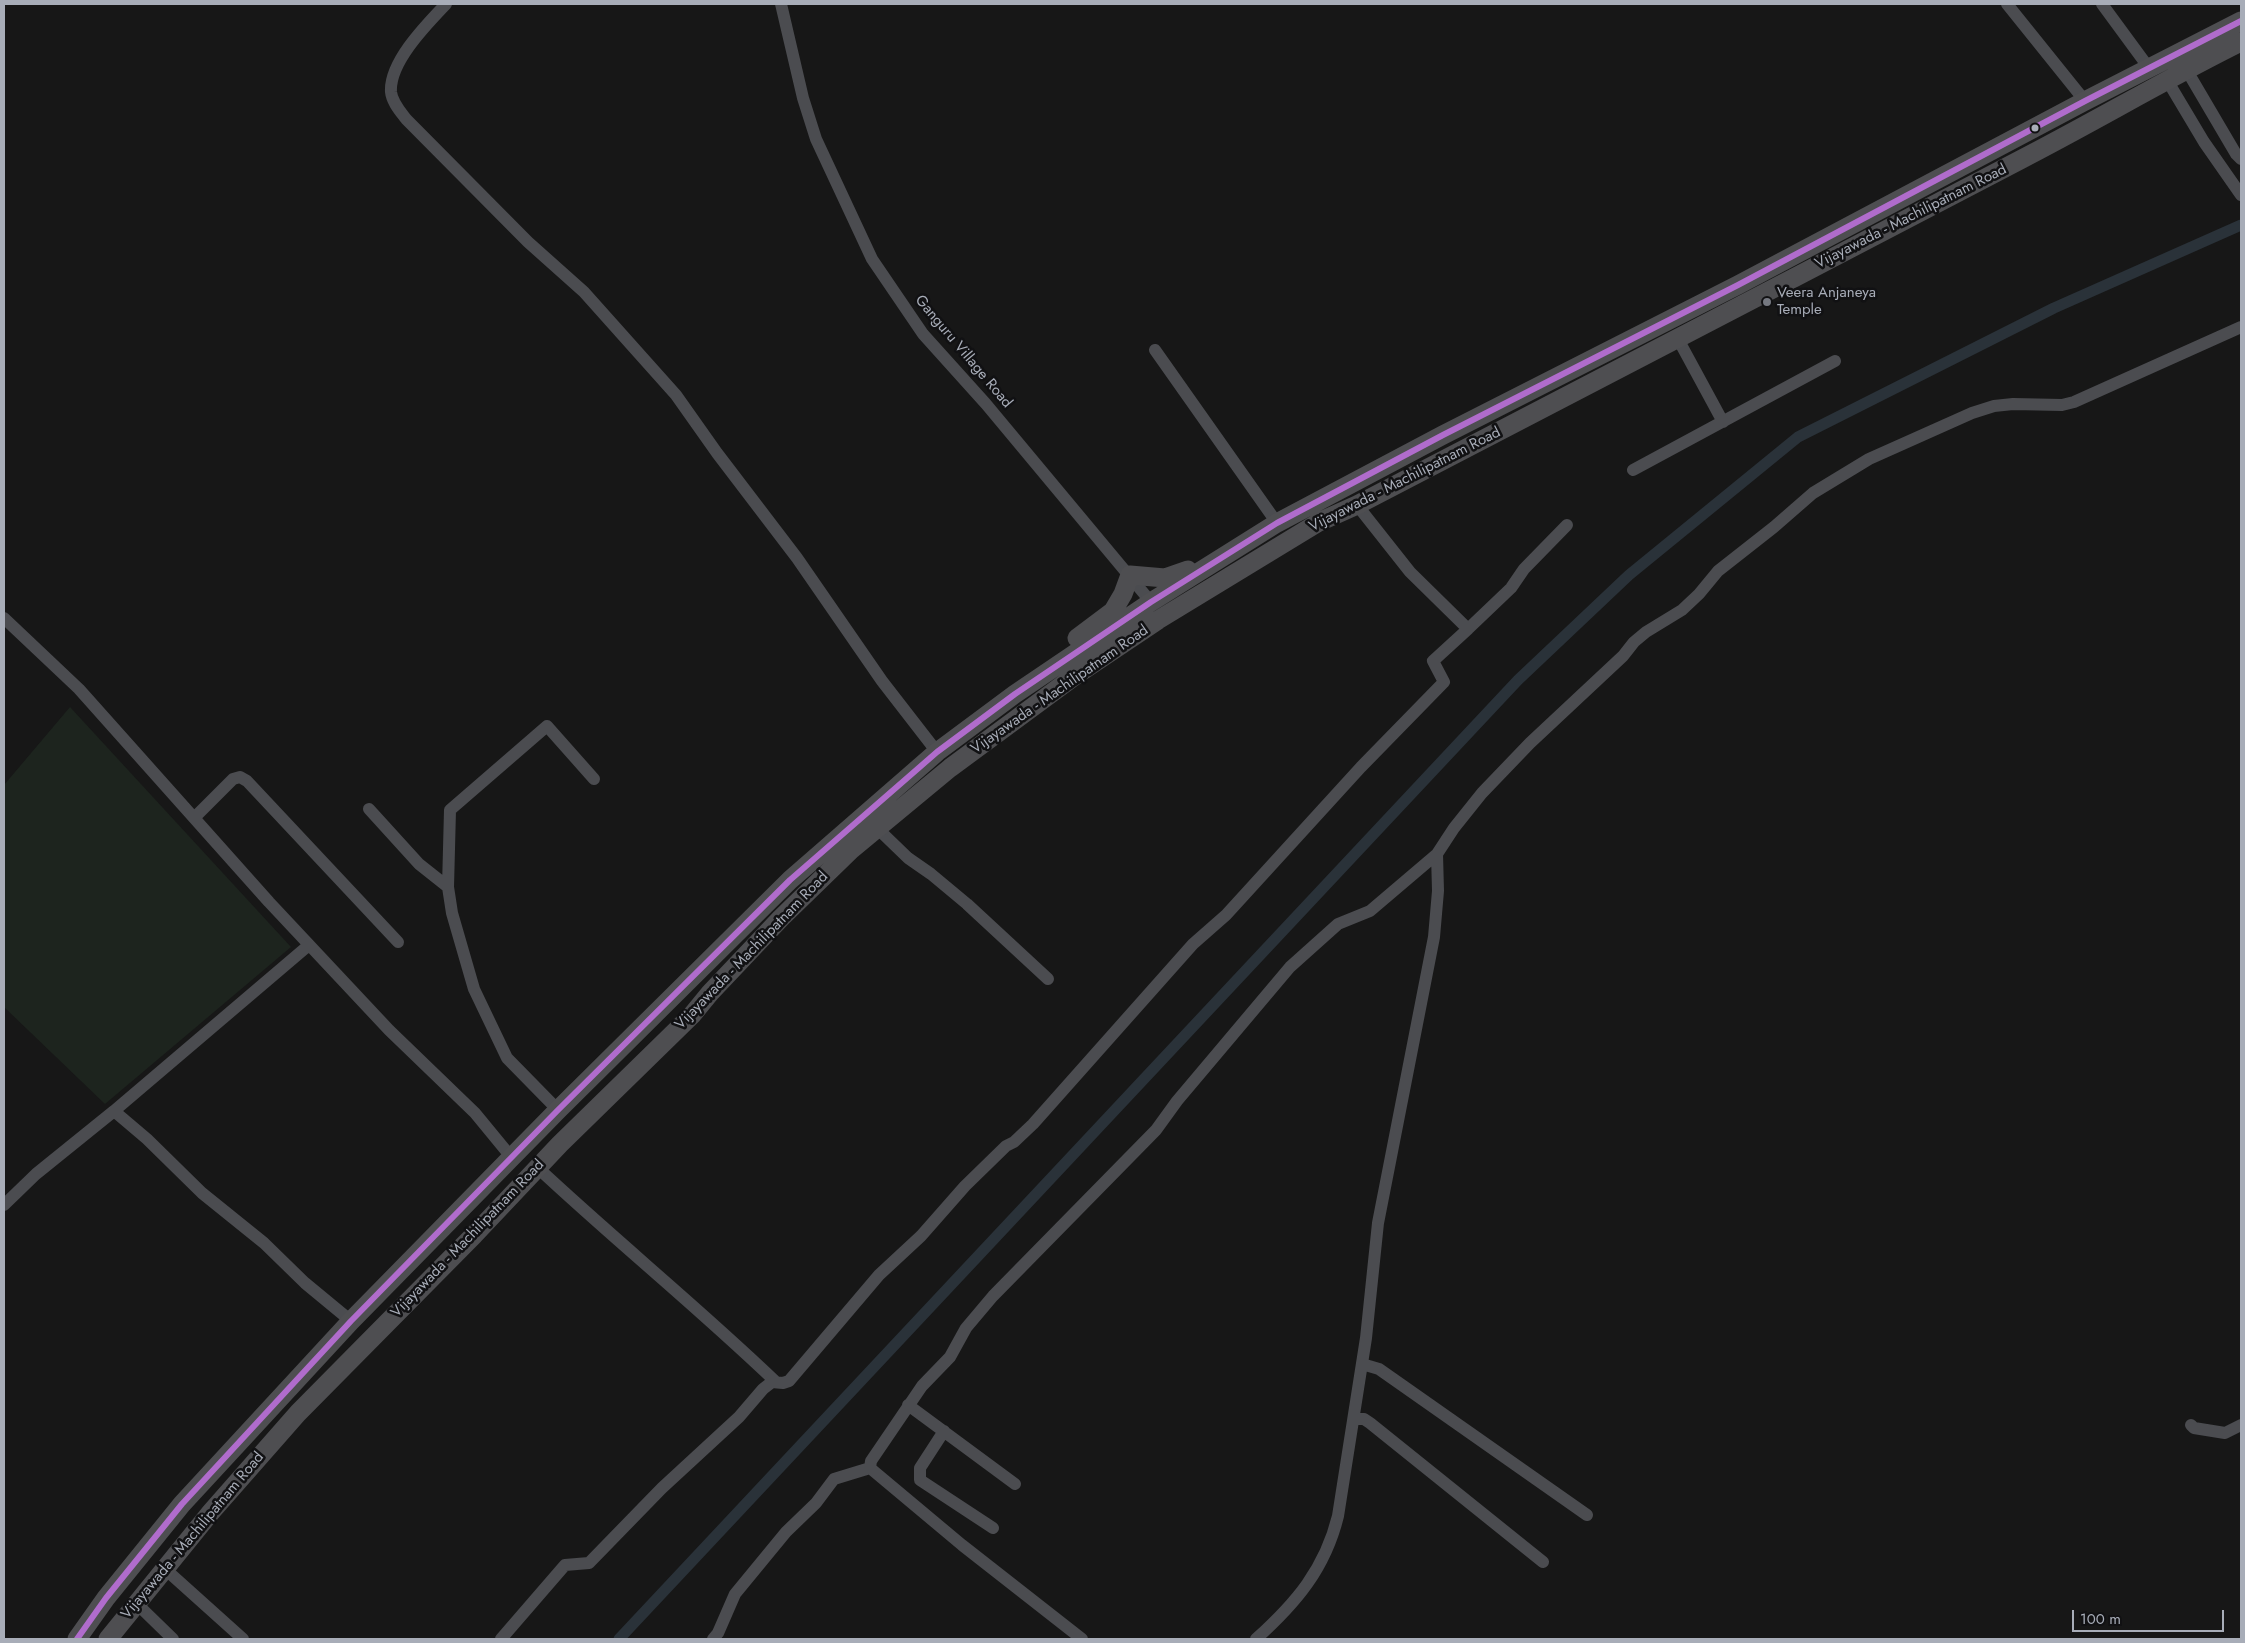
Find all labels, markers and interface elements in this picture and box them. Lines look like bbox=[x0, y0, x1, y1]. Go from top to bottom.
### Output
unlabelled marker bbox=[2030, 123, 2040, 133]
street label: Vijayawada - Machilipatnam Road bbox=[1812, 161, 2010, 273]
place label: Veera Anjaneya Temple bbox=[1777, 284, 1876, 319]
street label: Ganguru Village Road bbox=[911, 292, 1015, 412]
marker: Veera Anjaneya Temple bbox=[1761, 296, 1773, 308]
street label: Vijayawada - Machilipatnam Road bbox=[1306, 424, 1504, 536]
street label: Vijayawada - Machilipatnam Road bbox=[968, 622, 1152, 758]
street label: Vijayawada - Machilipatnam Road bbox=[672, 868, 832, 1034]
street label: Vijayawada - Machilipatnam Road bbox=[388, 1156, 548, 1322]
street label: Vijayawada - Machilipatnam Road bbox=[118, 1449, 268, 1623]
scale bar bbox=[2075, 1600, 2228, 1632]
text: 100 m bbox=[2080, 1608, 2121, 1630]

